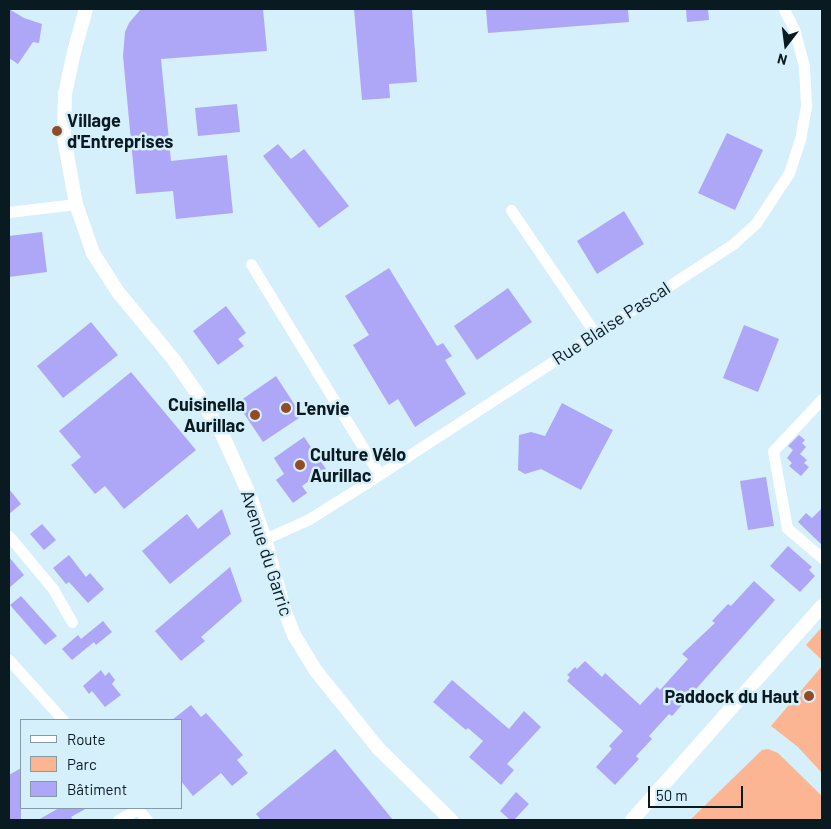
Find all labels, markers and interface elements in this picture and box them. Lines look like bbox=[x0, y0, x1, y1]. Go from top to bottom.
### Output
north arrow bbox=[761, 20, 811, 70]
text: N bbox=[775, 51, 789, 69]
place label: Village d'Entreprises bbox=[67, 110, 173, 152]
marker: Village d'Entreprises bbox=[51, 125, 63, 137]
street label: Rue Blaise Pascal bbox=[548, 277, 674, 369]
place label: Cuisinella Aurillac bbox=[168, 394, 245, 436]
place label: L'envie bbox=[296, 397, 350, 419]
marker: L'envie bbox=[280, 402, 292, 414]
marker: Cuisinella Aurillac bbox=[249, 409, 261, 421]
place label: Culture Vélo Aurillac bbox=[310, 444, 406, 486]
marker: Culture Vélo Aurillac bbox=[294, 459, 306, 471]
street label: Avenue du Garric bbox=[236, 487, 298, 619]
place label: Paddock du Haut bbox=[665, 685, 799, 707]
marker: Paddock du Haut bbox=[803, 690, 815, 702]
legend bbox=[20, 719, 182, 809]
text: Route bbox=[67, 730, 106, 748]
text: Parc bbox=[67, 755, 97, 773]
scale bar bbox=[651, 776, 746, 808]
text: Bâtiment bbox=[67, 780, 127, 798]
text: 50 m bbox=[656, 786, 688, 804]

